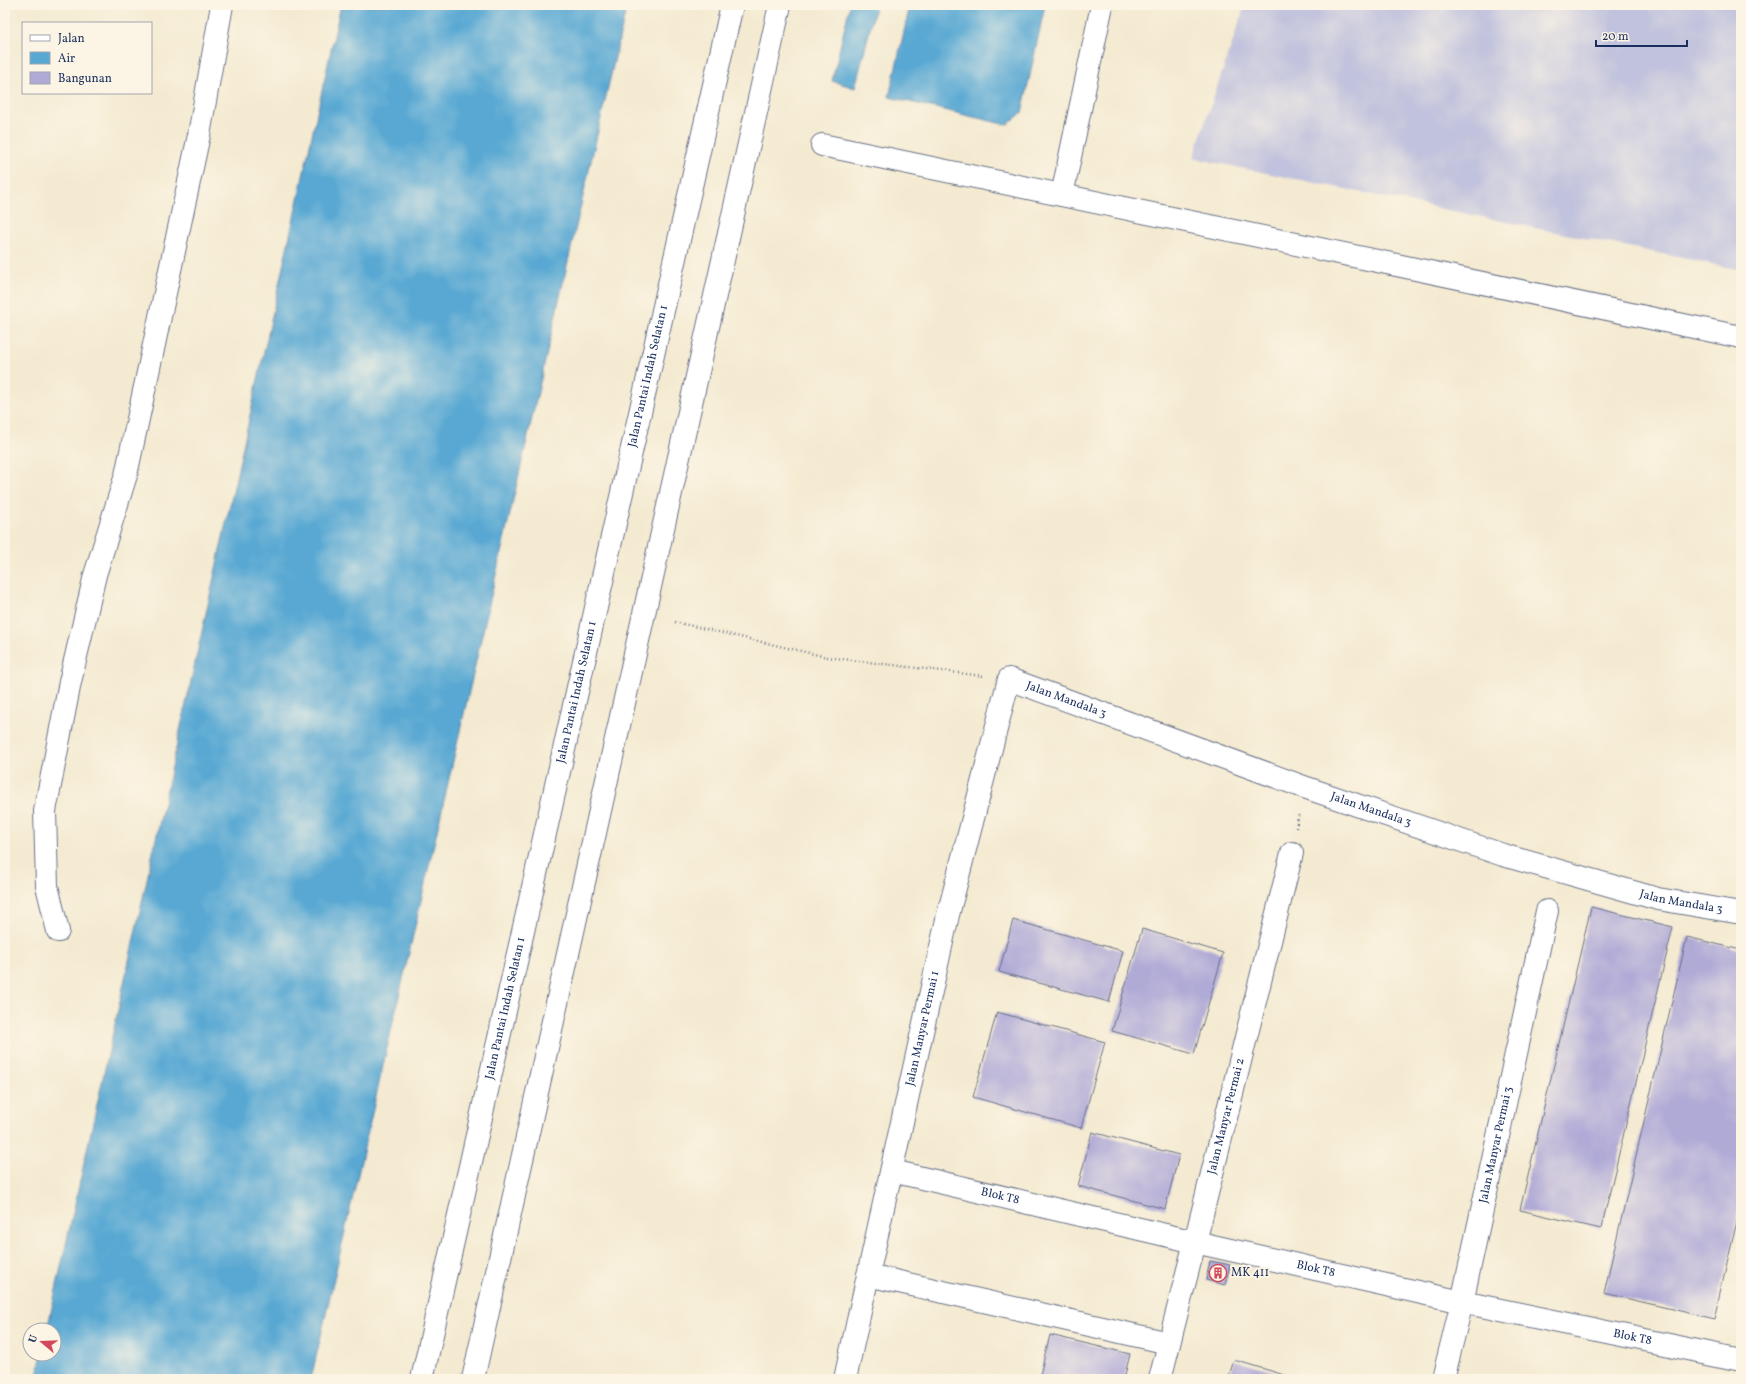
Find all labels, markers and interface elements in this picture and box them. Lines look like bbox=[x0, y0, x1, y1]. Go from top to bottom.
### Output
legend bbox=[22, 22, 152, 94]
scale bar bbox=[1596, 22, 1687, 48]
text: 20 m bbox=[1602, 29, 1629, 45]
text: Jalan bbox=[58, 31, 85, 47]
text: Air bbox=[58, 51, 75, 67]
text: Bangunan bbox=[58, 71, 112, 87]
street label: Jalan Pantai Indah Selatan 1 bbox=[624, 304, 672, 449]
street label: Jalan Pantai Indah Selatan 1 bbox=[553, 620, 601, 765]
street label: Jalan Mandala 3 bbox=[1024, 678, 1109, 722]
street label: Jalan Mandala 3 bbox=[1329, 789, 1413, 831]
street label: Jalan Mandala 3 bbox=[1638, 886, 1724, 918]
street label: Jalan Pantai Indah Selatan 1 bbox=[482, 936, 529, 1081]
street label: Jalan Manyar Permai 1 bbox=[902, 969, 943, 1088]
street label: Jalan Manyar Permai 2 bbox=[1204, 1056, 1249, 1176]
street label: Jalan Manyar Permai 3 bbox=[1476, 1085, 1517, 1205]
street label: Blok T8 bbox=[979, 1184, 1021, 1209]
street label: Blok T8 bbox=[1295, 1257, 1337, 1281]
building icon: MK 411 bbox=[1208, 1263, 1228, 1283]
place label: MK 411 bbox=[1231, 1265, 1269, 1281]
north arrow bbox=[22, 1322, 62, 1362]
street label: Blok T8 bbox=[1612, 1326, 1653, 1349]
text: U bbox=[26, 1333, 42, 1345]

